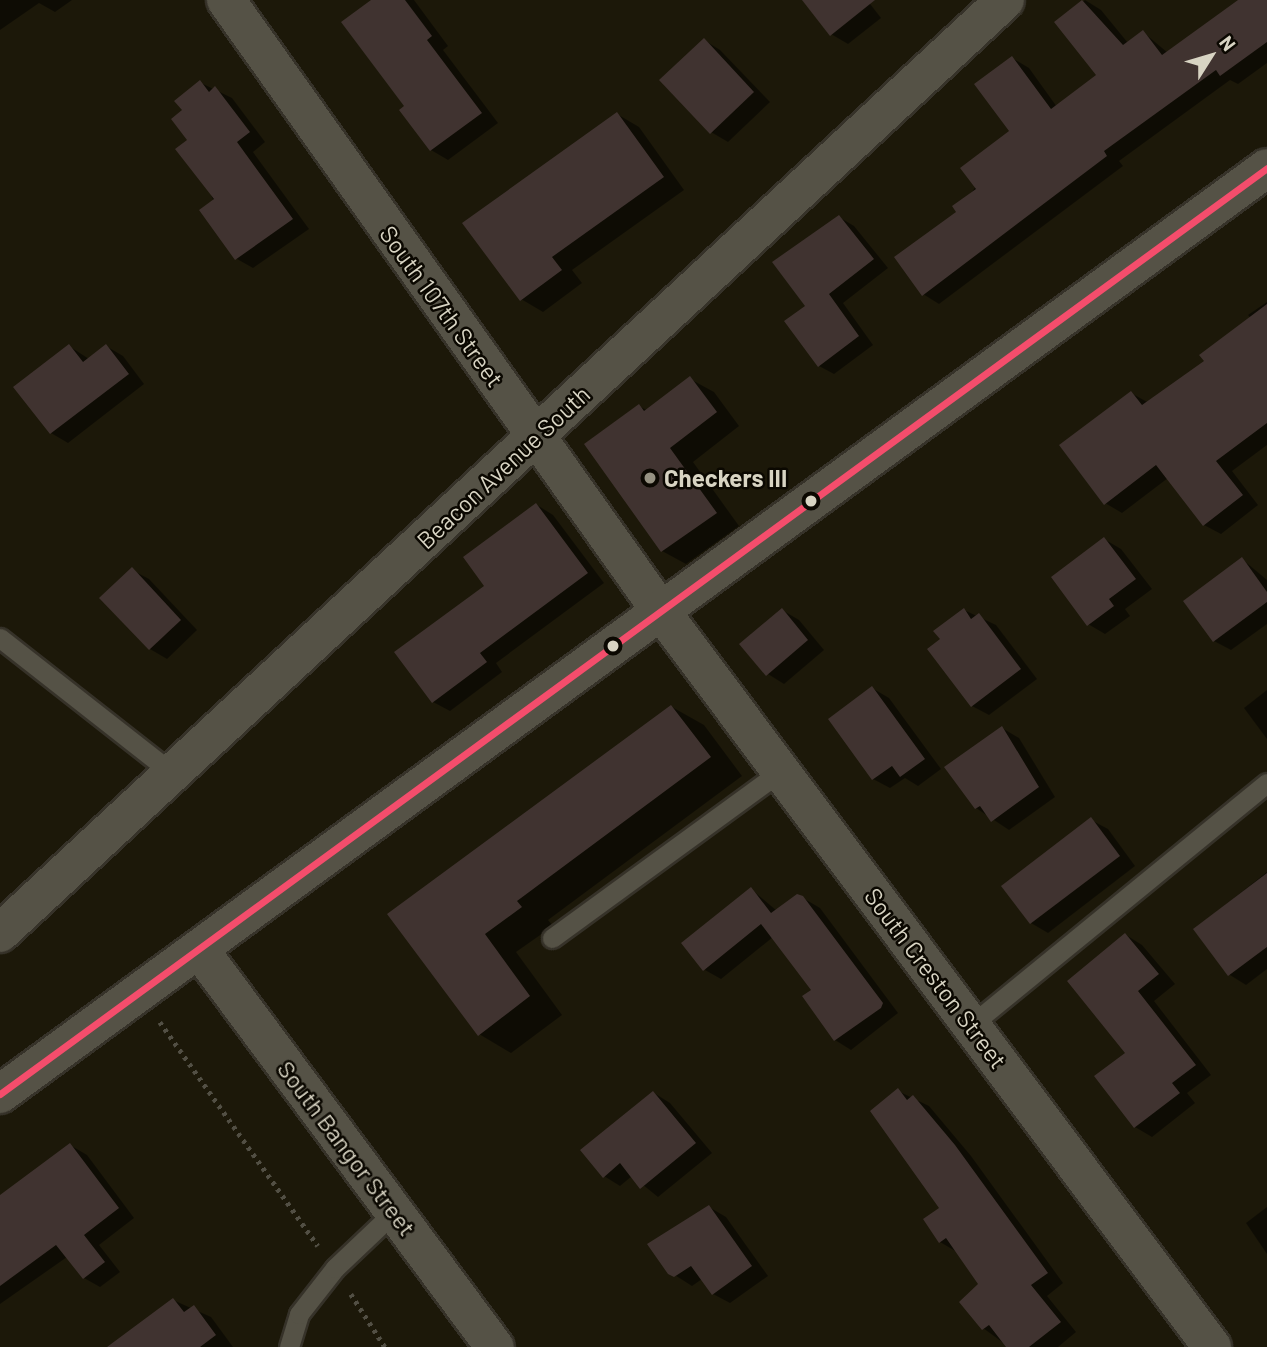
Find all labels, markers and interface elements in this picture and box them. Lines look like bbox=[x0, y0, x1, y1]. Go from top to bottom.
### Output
north arrow bbox=[1176, 21, 1246, 91]
text: N bbox=[1215, 31, 1241, 55]
street label: South 107th Street bbox=[374, 220, 510, 392]
street label: Beacon Avenue South bbox=[411, 379, 595, 555]
place label: Checkers III bbox=[664, 464, 787, 492]
marker: Checkers III bbox=[642, 470, 658, 486]
unlabelled marker bbox=[804, 494, 818, 508]
unlabelled marker bbox=[606, 639, 620, 653]
street label: South Creston Street bbox=[859, 882, 1013, 1074]
street label: South Bangor Street bbox=[272, 1055, 422, 1241]

